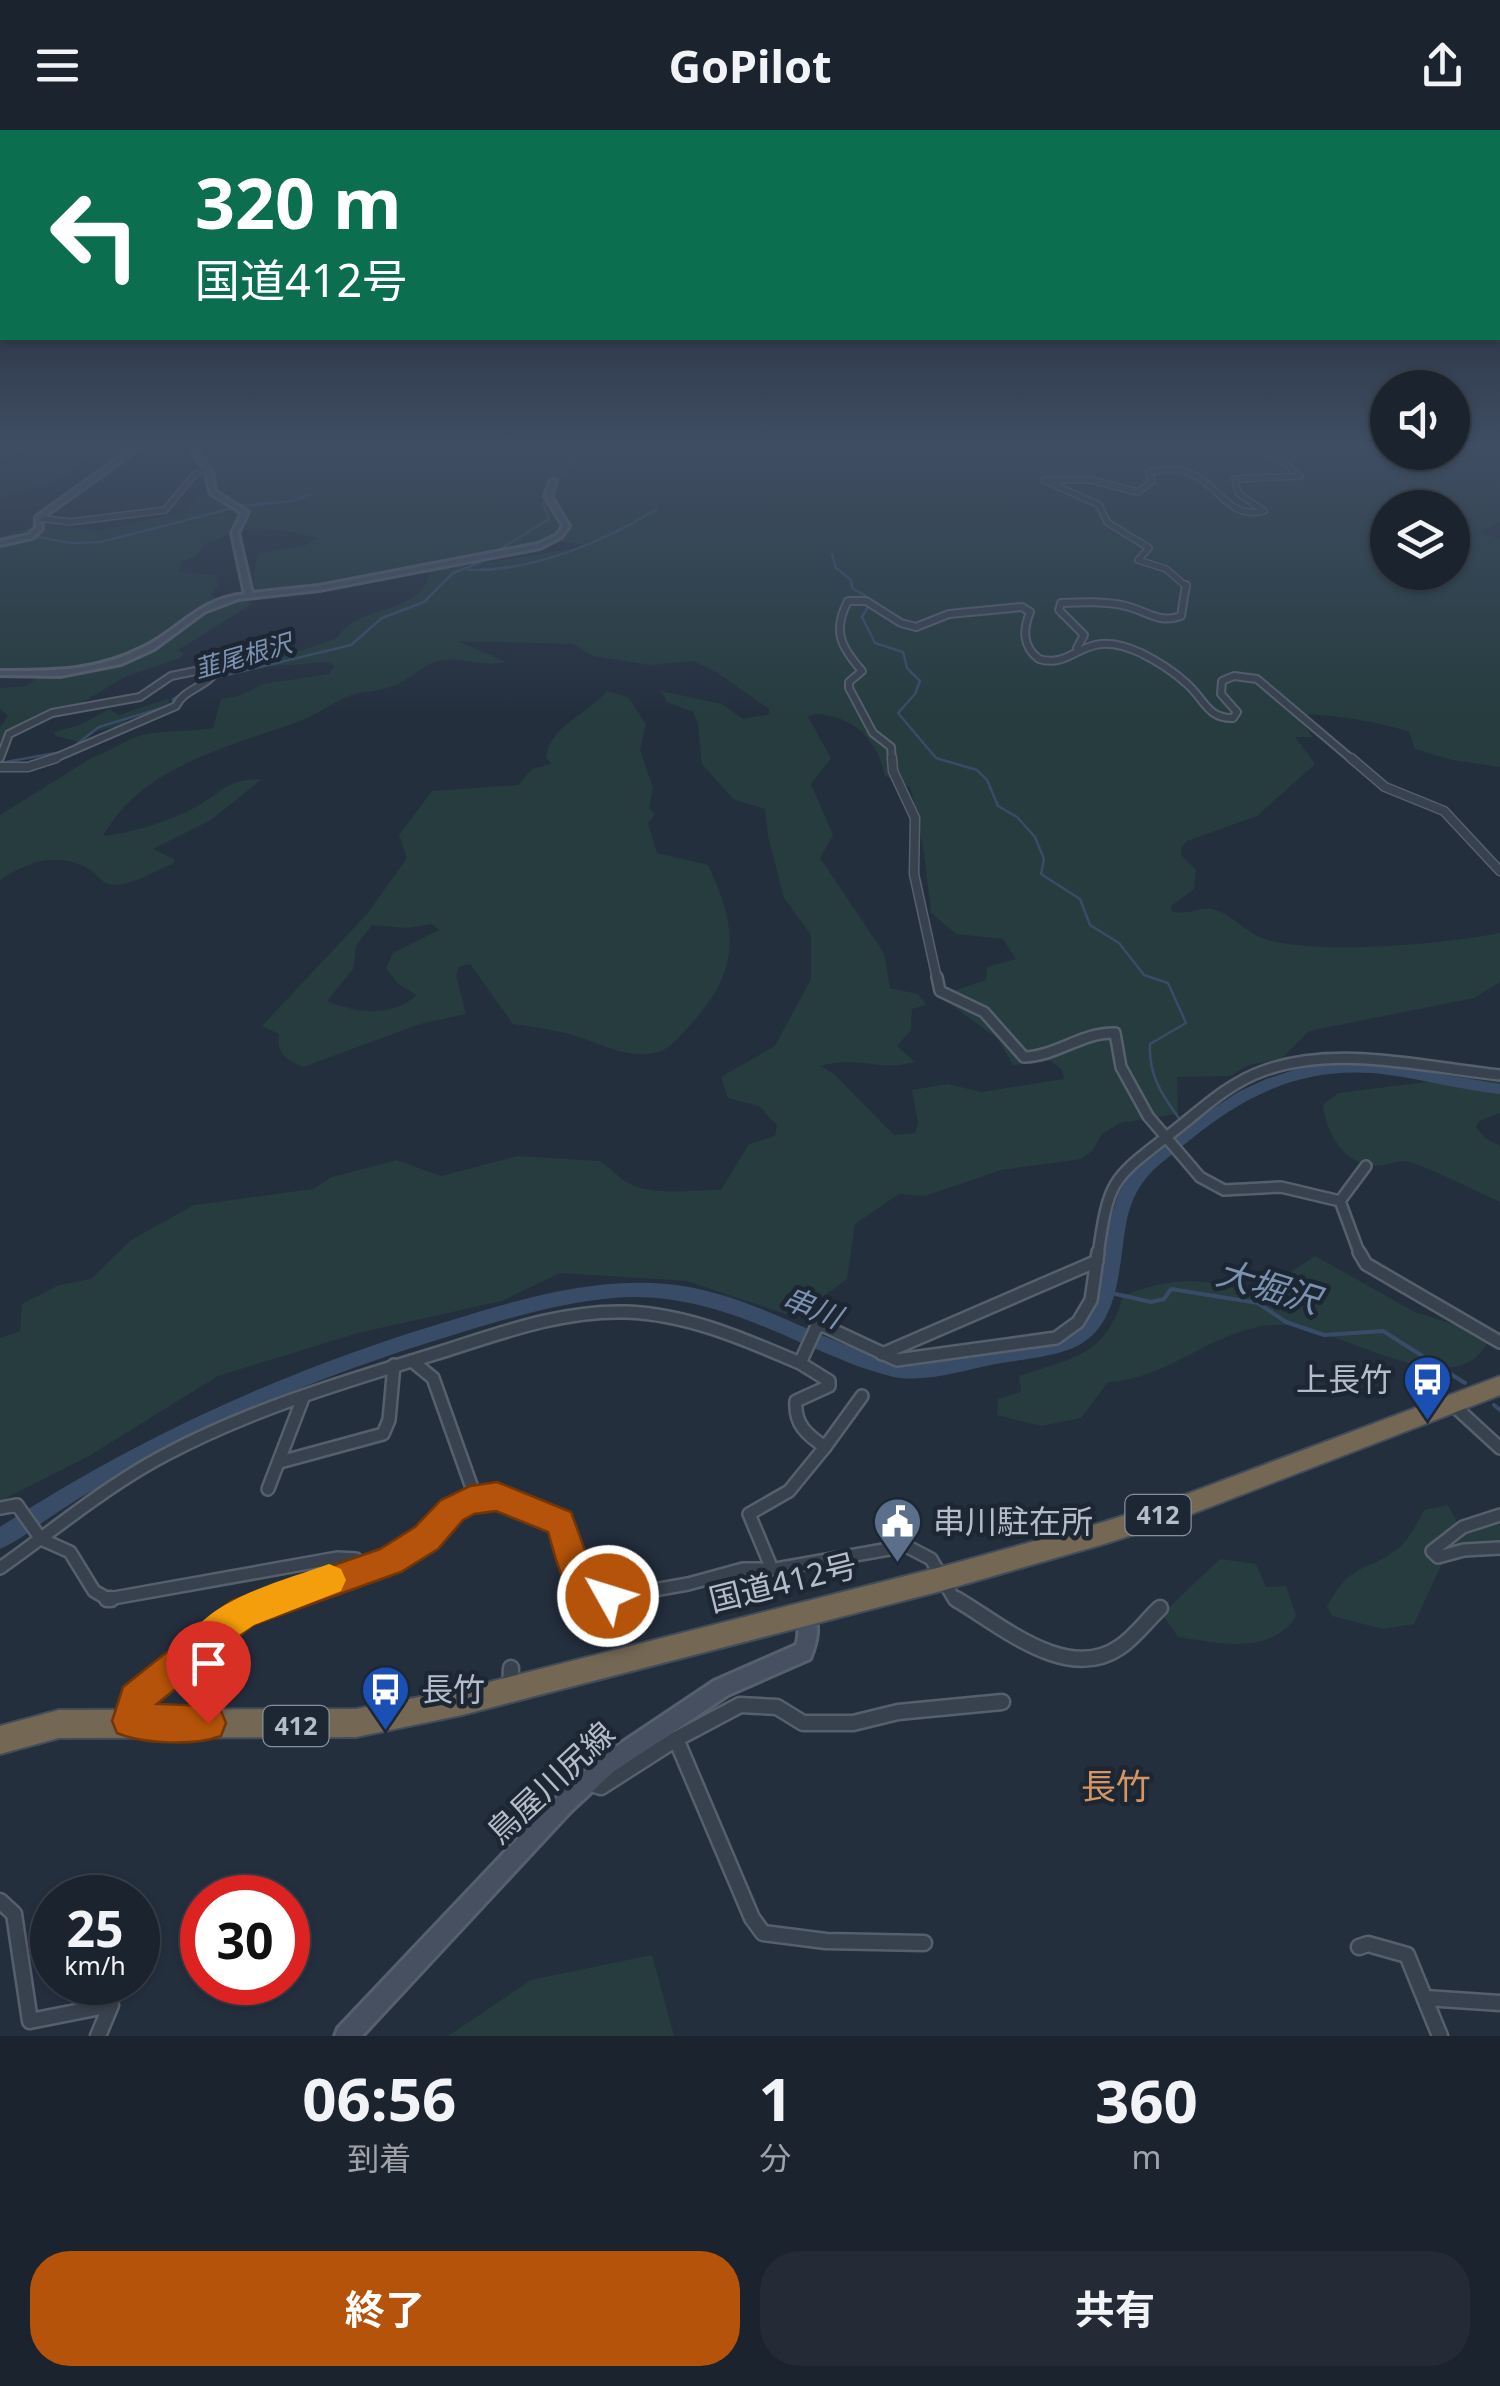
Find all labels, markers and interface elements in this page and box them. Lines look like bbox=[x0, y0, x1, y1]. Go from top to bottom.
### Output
text: GoPilot bbox=[668, 35, 832, 96]
icon: menu bbox=[30, 38, 85, 93]
icon: share bbox=[1415, 38, 1470, 93]
text: 320 m bbox=[195, 154, 402, 250]
icon: left bbox=[30, 170, 160, 300]
text: 国道412号 bbox=[195, 249, 407, 310]
map controls bbox=[1370, 370, 1470, 590]
button: sound bbox=[1370, 370, 1470, 470]
button: layers bbox=[1370, 490, 1470, 590]
water label: 韮尾根沢 bbox=[190, 624, 298, 685]
water label: 大堀沢 bbox=[1211, 1248, 1329, 1325]
water label: 串川 bbox=[777, 1276, 851, 1338]
bus stop icon: 上長竹 bbox=[1401, 1354, 1453, 1422]
place label: 上長竹 bbox=[1296, 1357, 1392, 1400]
road number: 412 bbox=[1126, 1495, 1190, 1535]
public building icon: 串川駐在所 bbox=[872, 1496, 924, 1564]
place label: 串川駐在所 bbox=[933, 1499, 1093, 1542]
street label: 国道412号 bbox=[704, 1542, 861, 1621]
position arrow bbox=[556, 1544, 660, 1648]
pin bbox=[166, 1621, 251, 1724]
icon: arrive bbox=[181, 1636, 236, 1691]
bus stop icon: 長竹 bbox=[360, 1664, 412, 1732]
place label: 長竹 bbox=[421, 1667, 485, 1710]
road number: 412 bbox=[264, 1706, 328, 1746]
street label: 鳥屋川尻線 bbox=[477, 1712, 623, 1852]
district label: 長竹 bbox=[1081, 1762, 1151, 1809]
speed limit sign: 30 bbox=[180, 1875, 310, 2005]
text: 25 bbox=[66, 1894, 124, 1962]
text: km/h bbox=[64, 1948, 126, 1982]
text: 06:56 bbox=[302, 2057, 456, 2139]
text: 1 bbox=[758, 2057, 793, 2139]
text: 360 bbox=[1095, 2059, 1198, 2141]
text: m bbox=[1131, 2135, 1161, 2178]
text: 到着 bbox=[347, 2136, 411, 2179]
text: 分 bbox=[760, 2136, 792, 2179]
button: 終了 bbox=[30, 2251, 740, 2366]
button: 共有 bbox=[760, 2251, 1470, 2366]

